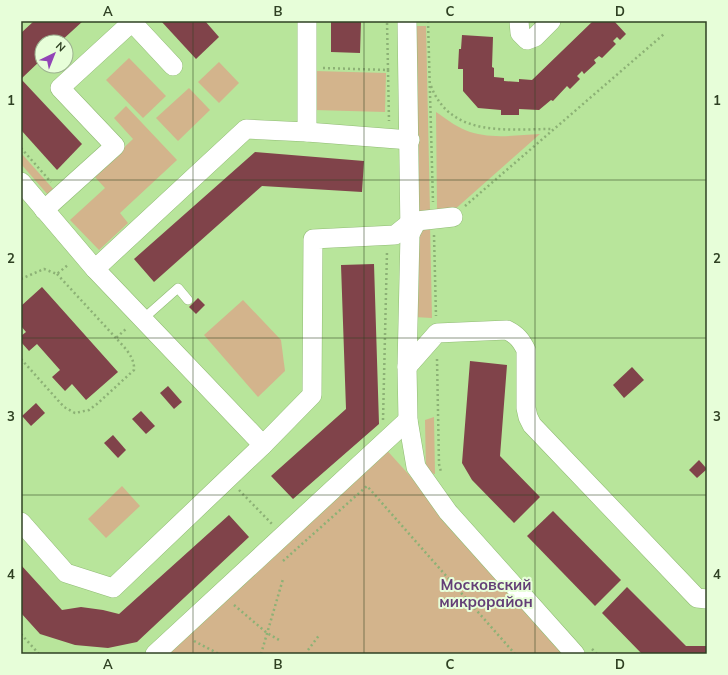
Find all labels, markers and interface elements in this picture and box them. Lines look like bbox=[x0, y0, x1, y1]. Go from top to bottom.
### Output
text: A bbox=[103, 3, 113, 19]
text: B bbox=[274, 3, 283, 19]
text: C bbox=[446, 3, 455, 19]
text: D bbox=[615, 3, 625, 19]
north arrow bbox=[34, 34, 74, 74]
text: N bbox=[53, 39, 69, 55]
text: 1 bbox=[7, 92, 15, 108]
text: 1 bbox=[713, 92, 721, 108]
text: 2 bbox=[7, 250, 15, 266]
text: 2 bbox=[713, 250, 721, 266]
text: 3 bbox=[7, 408, 15, 424]
text: 3 bbox=[713, 408, 721, 424]
text: 4 bbox=[7, 566, 15, 582]
text: 4 bbox=[713, 566, 721, 582]
district label: Московский микрорайон bbox=[439, 575, 533, 611]
text: A bbox=[103, 656, 113, 672]
text: B bbox=[274, 656, 283, 672]
text: C bbox=[446, 656, 455, 672]
text: D bbox=[615, 656, 625, 672]

